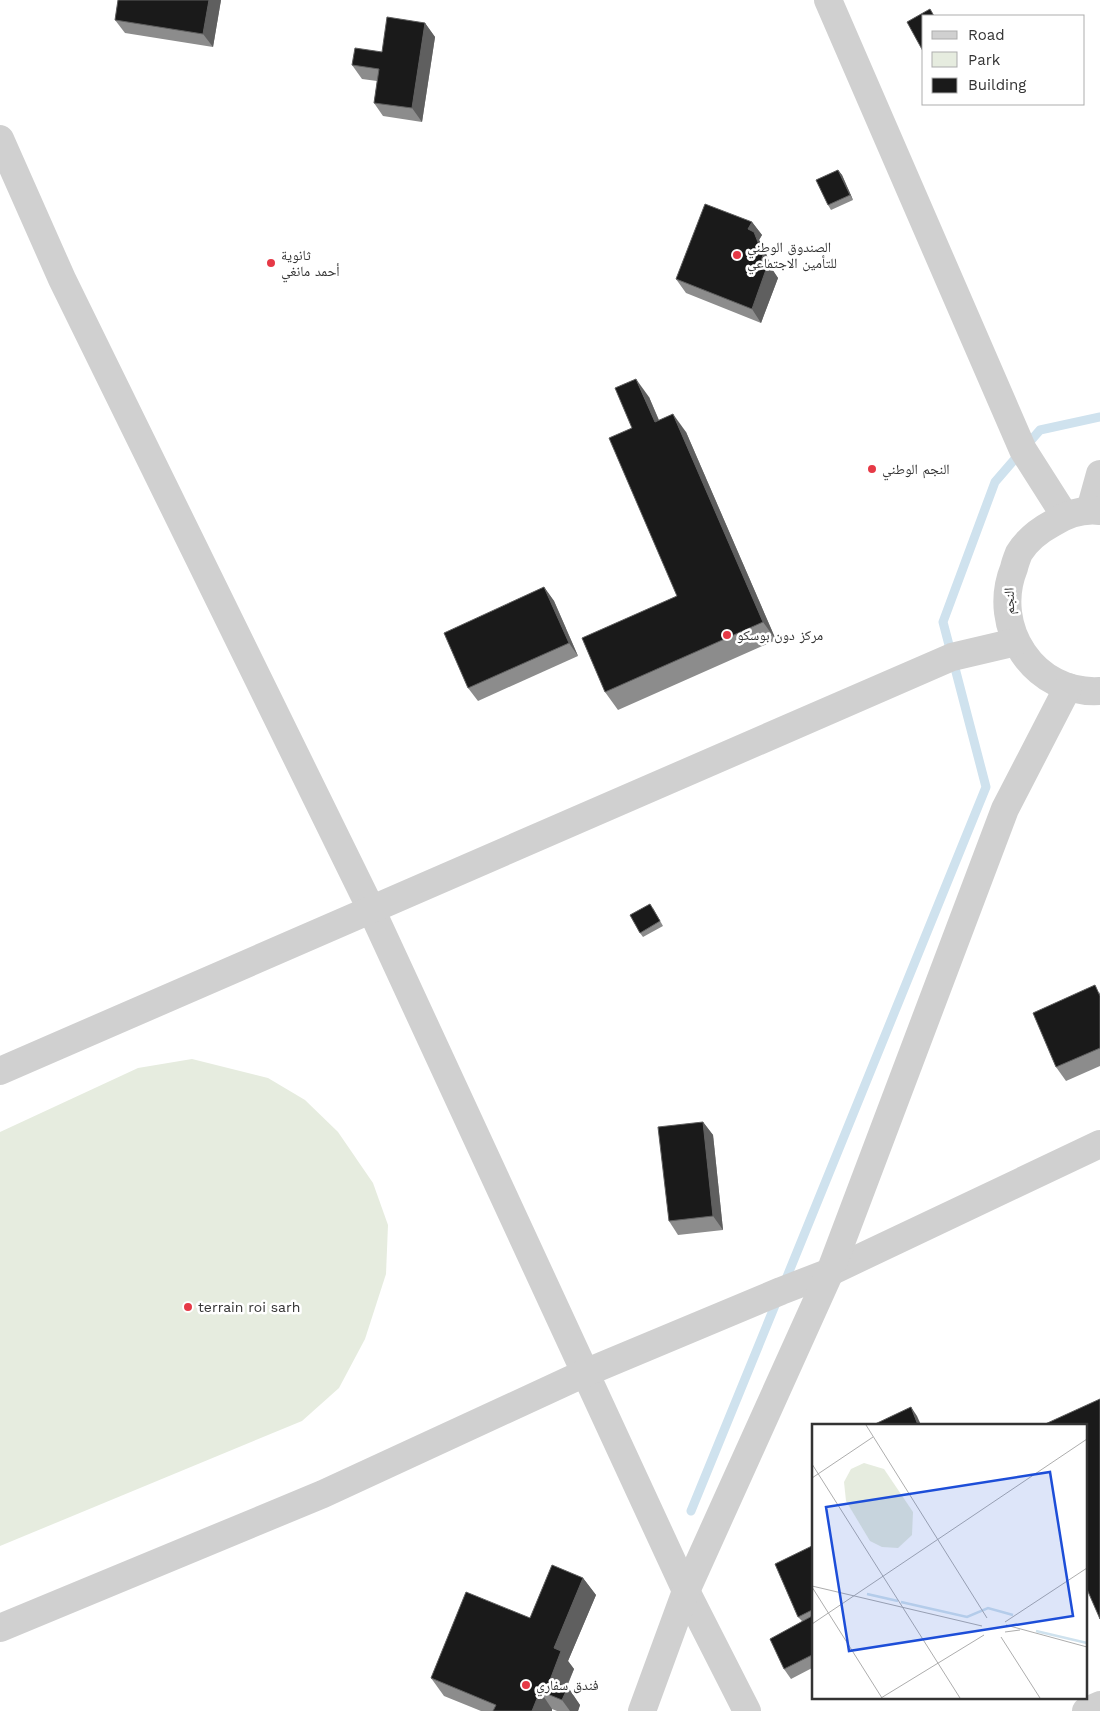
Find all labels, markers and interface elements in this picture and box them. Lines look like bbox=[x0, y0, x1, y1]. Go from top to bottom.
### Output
legend bbox=[922, 15, 1085, 105]
text: Road bbox=[968, 26, 1005, 44]
text: Park bbox=[968, 51, 1001, 69]
text: Building bbox=[968, 76, 1026, 94]
place label: الصندوق الوطني للتأمين الاجتماعي bbox=[747, 239, 837, 275]
place label: ثانوية أحمد مانغي bbox=[281, 247, 340, 283]
marker: الصندوق الوطني للتأمين الاجتماعي bbox=[731, 249, 743, 261]
marker: ثانوية أحمد مانغي bbox=[265, 257, 277, 269]
place label: النجم الوطني bbox=[882, 461, 950, 481]
marker: النجم الوطني bbox=[866, 463, 878, 475]
street label: النجم bbox=[1001, 587, 1019, 615]
place label: مركز دون بوسكو bbox=[737, 627, 823, 644]
marker: مركز دون بوسكو bbox=[721, 629, 733, 641]
place label: terrain roi sarh bbox=[198, 1299, 300, 1315]
marker: terrain roi sarh bbox=[182, 1301, 194, 1313]
inset map bbox=[812, 1424, 1088, 1698]
place label: فندق سفاري bbox=[536, 1677, 599, 1697]
marker: فندق سفاري bbox=[520, 1679, 532, 1691]

